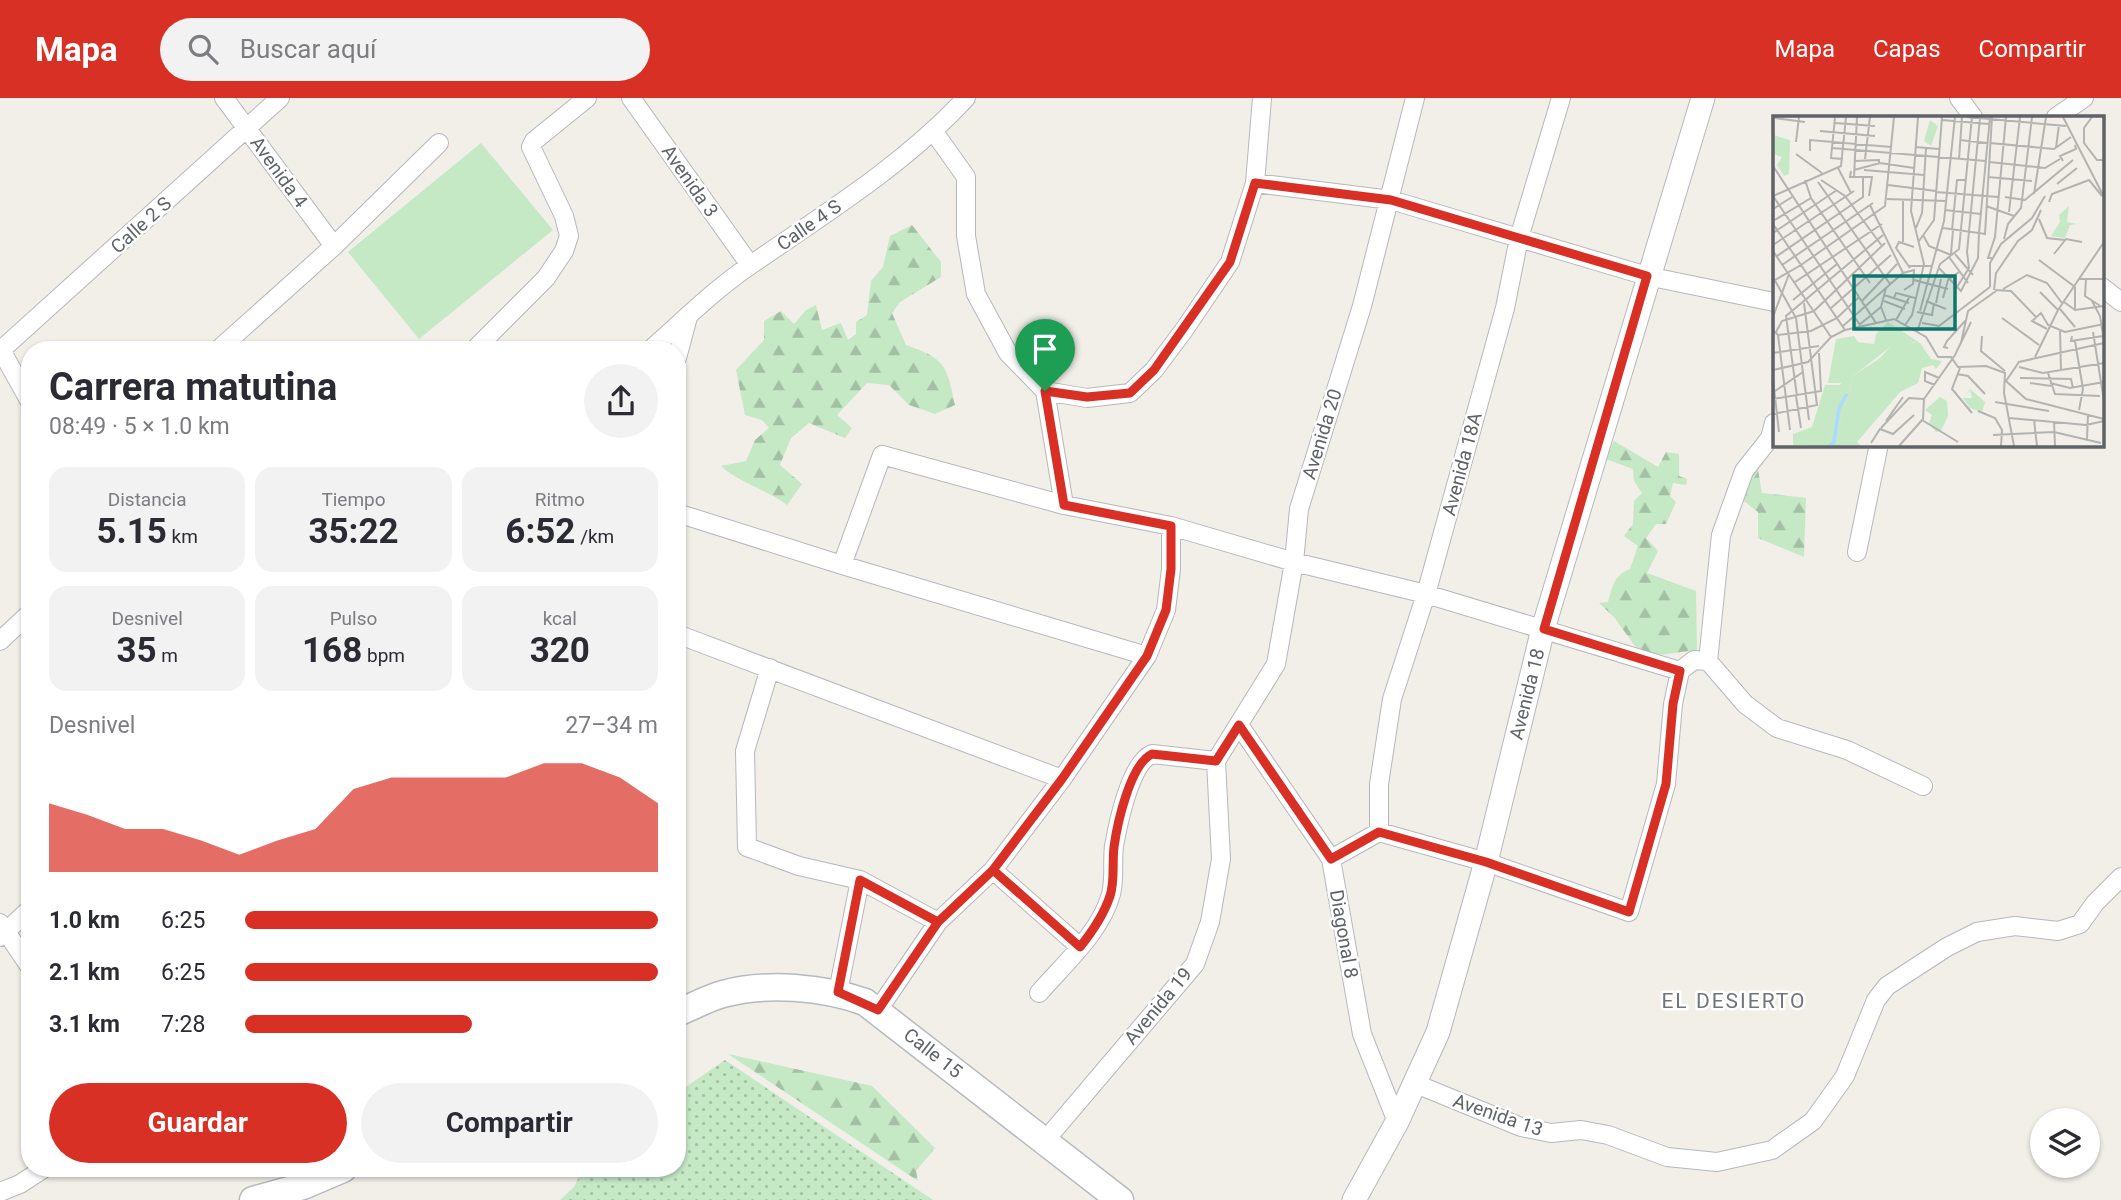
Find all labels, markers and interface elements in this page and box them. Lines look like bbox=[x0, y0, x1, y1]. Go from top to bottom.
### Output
search box bbox=[160, 18, 650, 81]
text: Mapa bbox=[35, 30, 118, 69]
icon: search bbox=[184, 30, 222, 68]
text: Buscar aquí bbox=[240, 34, 376, 64]
text: Mapa bbox=[1774, 35, 1835, 63]
text: Capas bbox=[1873, 35, 1941, 63]
text: Compartir bbox=[1979, 35, 2086, 63]
inset map bbox=[1773, 116, 2104, 446]
street label: Avenida 4 bbox=[245, 132, 313, 212]
street label: Avenida 3 bbox=[657, 141, 723, 221]
street label: Calle 2 S bbox=[106, 192, 176, 258]
street label: Calle 4 S bbox=[772, 195, 846, 255]
pin bbox=[1015, 319, 1075, 391]
icon: arrive bbox=[1026, 330, 1064, 368]
button: share bbox=[584, 364, 658, 438]
text: Carrera matutina bbox=[49, 365, 337, 409]
street label: Avenida 20 bbox=[1297, 386, 1347, 482]
street label: Avenida 18A bbox=[1437, 409, 1487, 518]
text: 08:49 · 5 × 1.0 km bbox=[49, 413, 230, 440]
text: Distancia bbox=[108, 488, 187, 511]
text: Tiempo bbox=[321, 488, 386, 511]
text: Ritmo bbox=[535, 488, 585, 511]
text: 5.15 bbox=[96, 511, 167, 552]
text: 35:22 bbox=[308, 511, 399, 552]
text: 6:52 bbox=[505, 511, 575, 552]
text: km bbox=[167, 525, 198, 548]
text: /km bbox=[575, 525, 614, 548]
text: Desnivel bbox=[112, 607, 183, 630]
text: Pulso bbox=[330, 607, 377, 630]
text: kcal bbox=[543, 607, 577, 630]
text: 35 bbox=[116, 630, 157, 671]
text: 168 bbox=[302, 630, 362, 671]
text: 320 bbox=[530, 630, 590, 671]
text: m bbox=[157, 644, 178, 667]
text: bpm bbox=[362, 644, 405, 667]
street label: Avenida 18 bbox=[1505, 646, 1549, 742]
text: Desnivel bbox=[49, 712, 135, 739]
text: 27–34 m bbox=[565, 712, 658, 739]
street label: Diagonal 8 bbox=[1325, 888, 1363, 980]
text: 1.0 km bbox=[49, 907, 120, 934]
text: 6:25 bbox=[161, 907, 205, 934]
text: 2.1 km bbox=[49, 959, 120, 986]
text: 6:25 bbox=[161, 959, 205, 986]
street label: Avenida 19 bbox=[1119, 963, 1197, 1049]
district label: EL DESIERTO bbox=[1661, 989, 1807, 1013]
text: 3.1 km bbox=[49, 1011, 120, 1038]
text: 7:28 bbox=[161, 1011, 205, 1038]
street label: Calle 15 bbox=[899, 1023, 967, 1083]
button: Guardar bbox=[49, 1083, 347, 1163]
button: Compartir bbox=[361, 1083, 658, 1163]
street label: Avenida 13 bbox=[1450, 1089, 1546, 1141]
map controls bbox=[2030, 1108, 2100, 1178]
button: layers bbox=[2030, 1108, 2100, 1178]

